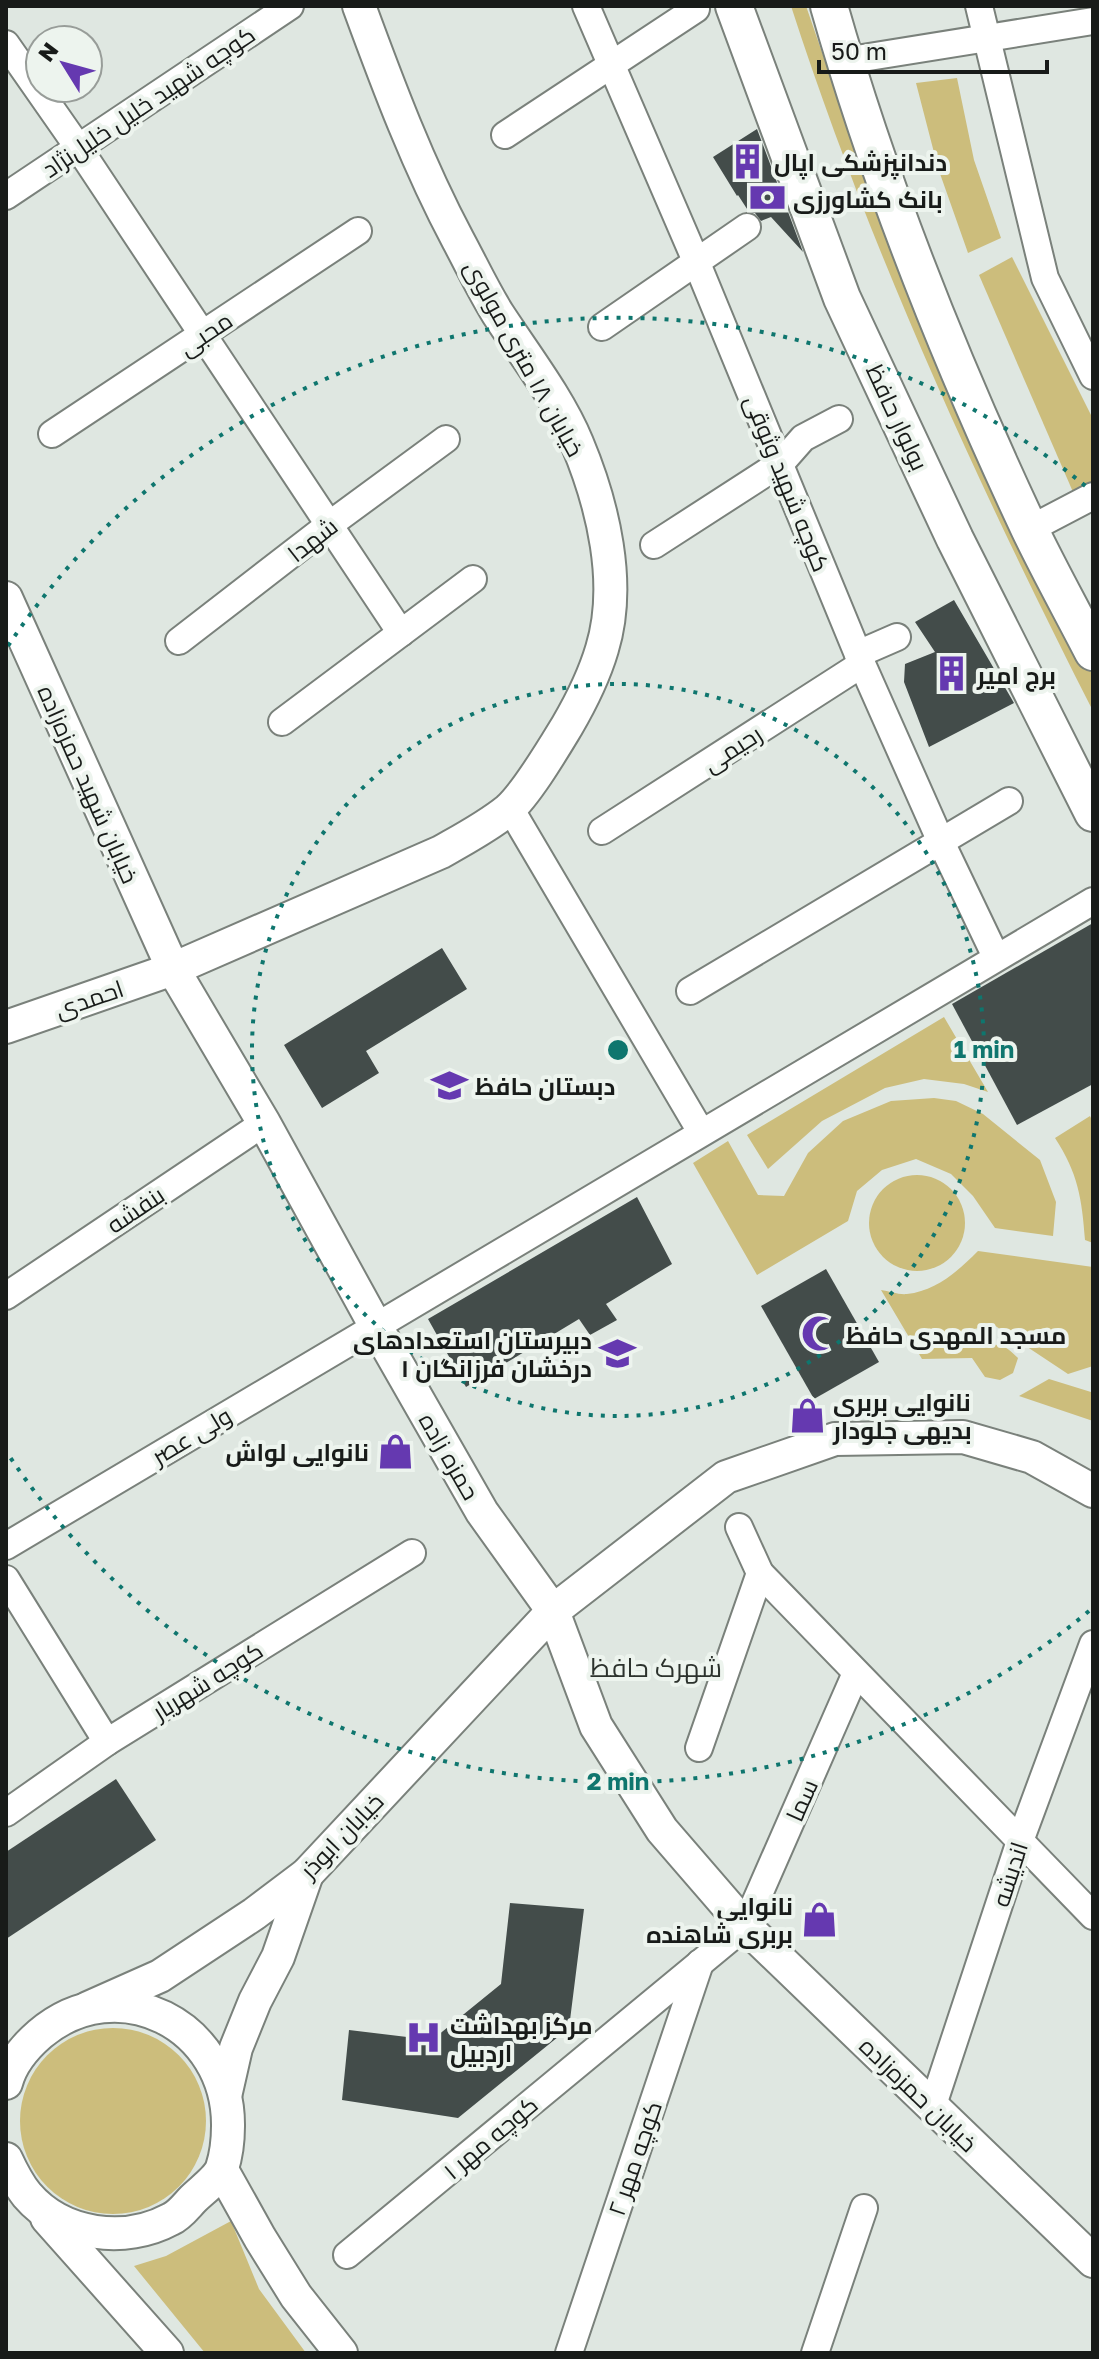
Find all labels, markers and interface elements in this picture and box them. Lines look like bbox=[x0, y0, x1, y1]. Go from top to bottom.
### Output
street label: کوچه شهید خلیل خلیل‌نژاد bbox=[36, 19, 262, 186]
north arrow bbox=[24, 24, 104, 104]
scale bar bbox=[819, 24, 1047, 74]
text: 50 m bbox=[831, 36, 887, 65]
text: N bbox=[32, 37, 63, 66]
building icon: دندانپزشکی اپال bbox=[729, 142, 767, 180]
place label: دندانپزشکی اپال bbox=[774, 147, 947, 180]
bank icon: بانک کشاورزی bbox=[748, 179, 786, 217]
place label: بانک کشاورزی bbox=[793, 184, 943, 214]
street label: خیابان ۱۸ متری مولوی bbox=[458, 255, 591, 462]
street label: محبی bbox=[173, 305, 238, 362]
street label: بولوار حافظ bbox=[861, 359, 935, 475]
street label: کوچه شهید وثوقی bbox=[737, 390, 837, 577]
street label: شهدا bbox=[281, 511, 343, 568]
building icon: برج امیر bbox=[932, 655, 970, 693]
place label: برج امیر bbox=[976, 660, 1056, 692]
street label: خیابان شهید حمزه‌زاده bbox=[31, 681, 146, 888]
street label: رحیمی bbox=[697, 718, 767, 778]
street label: احمدی bbox=[51, 973, 127, 1024]
text: 1 min bbox=[954, 1034, 1014, 1063]
centre of rings bbox=[604, 1036, 632, 1064]
school or university icon: دبستان حافظ bbox=[430, 1066, 468, 1104]
place label: دبستان حافظ bbox=[475, 1071, 615, 1101]
street label: بنفشه bbox=[101, 1179, 169, 1239]
mosque icon: مسجد المهدی حافظ bbox=[801, 1315, 839, 1353]
place label: مسجد المهدی حافظ bbox=[846, 1320, 1066, 1350]
place label: دبیرستان استعدادهای درخشان فرزانگان ۱ bbox=[353, 1325, 592, 1383]
school or university icon: دبیرستان استعدادهای درخشان فرزانگان ۱ bbox=[599, 1334, 637, 1372]
place label: نانوایی بربری بدیهی جلودار bbox=[832, 1387, 972, 1445]
shop icon: نانوایی بربری بدیهی جلودار bbox=[788, 1396, 826, 1434]
street label: ولی عصر bbox=[144, 1400, 237, 1472]
street label: حمزه زاده bbox=[414, 1408, 486, 1504]
shop icon: نانوایی لواش bbox=[376, 1432, 414, 1470]
place label: نانوایی لواش bbox=[226, 1437, 369, 1467]
street label: کوچه شهریار bbox=[145, 1635, 269, 1729]
district label: شهرک حافظ bbox=[590, 1652, 722, 1684]
text: 2 min bbox=[587, 1766, 649, 1795]
street label: سما bbox=[779, 1774, 823, 1826]
street label: خیابان ابوذر bbox=[292, 1786, 390, 1886]
street label: اندیشه bbox=[985, 1838, 1033, 1910]
place label: نانوایی بربری شاهنده bbox=[646, 1891, 793, 1949]
shop icon: نانوایی بربری شاهنده bbox=[800, 1900, 838, 1938]
place label: مرکز بهداشت اردبیل bbox=[450, 2010, 593, 2068]
hospital icon: مرکز بهداشت اردبیل bbox=[405, 2019, 443, 2057]
street label: خیابان حمزه‌زاده bbox=[854, 2031, 984, 2158]
street label: کوچه مهر ۱ bbox=[437, 2089, 545, 2187]
street label: کوچه مهر ۲ bbox=[601, 2097, 670, 2220]

